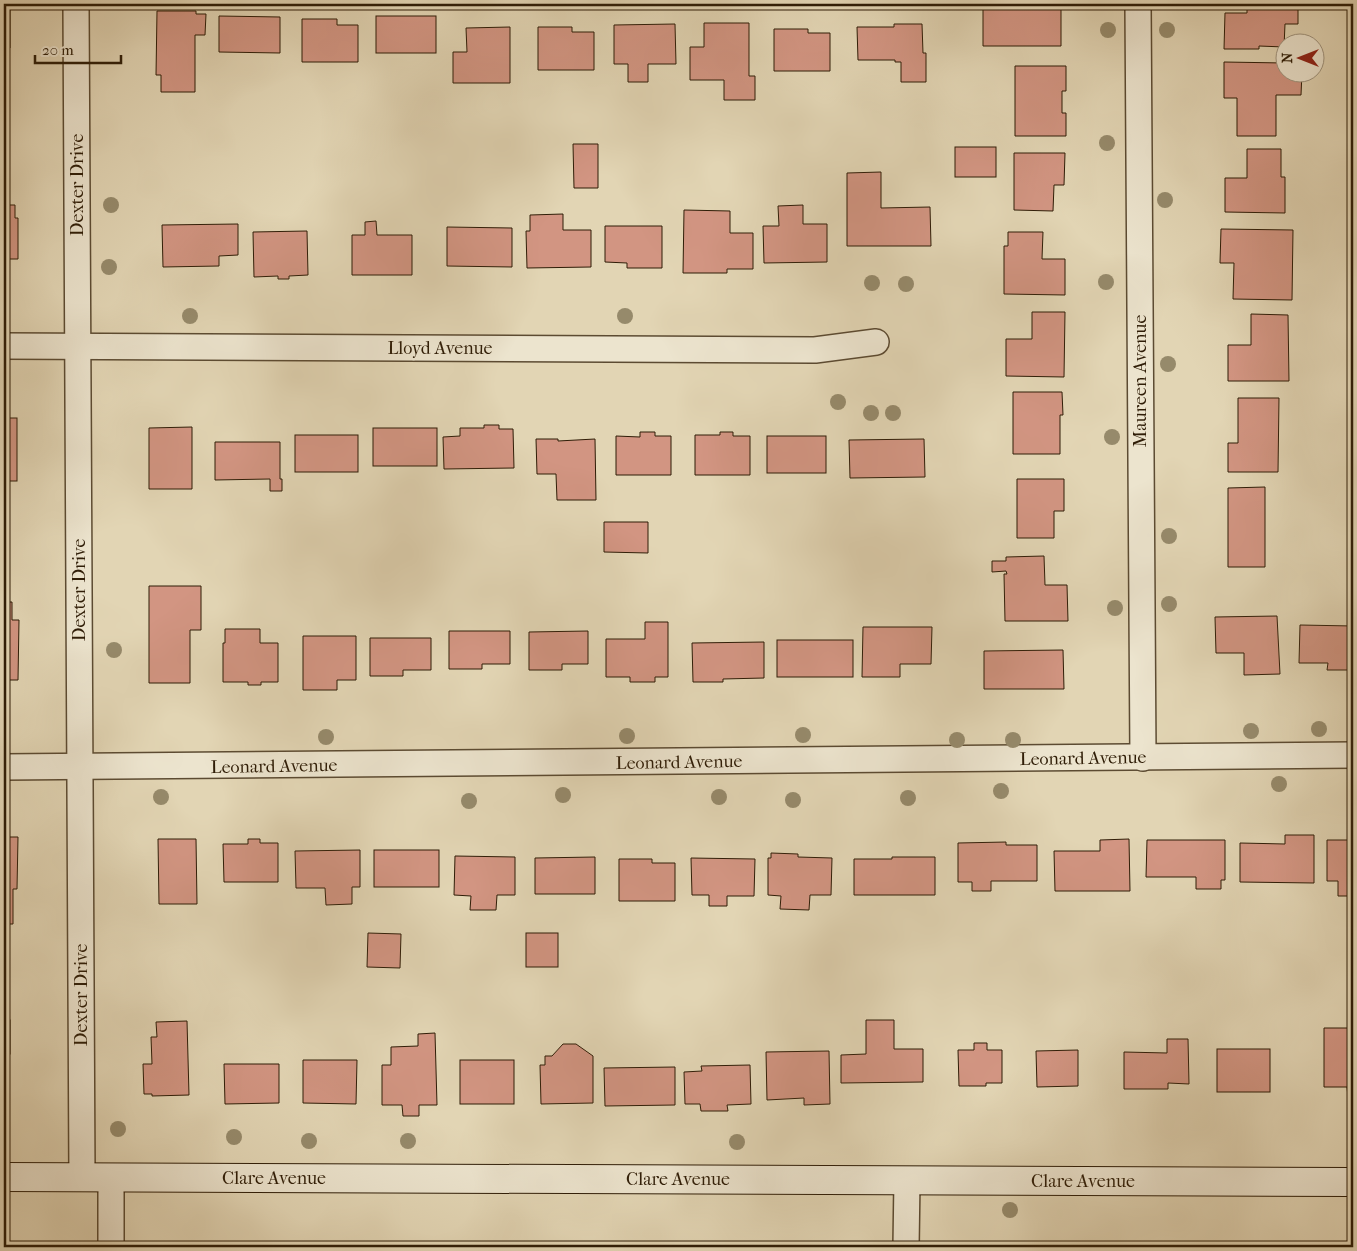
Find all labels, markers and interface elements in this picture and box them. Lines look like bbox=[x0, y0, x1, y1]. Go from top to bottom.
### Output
scale bar bbox=[35, 32, 121, 64]
north arrow bbox=[1274, 32, 1324, 82]
text: 20 m bbox=[42, 41, 74, 59]
text: N bbox=[1279, 52, 1296, 63]
street label: Dexter Drive bbox=[67, 134, 88, 236]
street label: Maureen Avenue bbox=[1130, 315, 1151, 447]
street label: Lloyd Avenue bbox=[388, 338, 493, 359]
street label: Dexter Drive bbox=[69, 539, 90, 641]
street label: Leonard Avenue bbox=[1019, 747, 1147, 770]
street label: Leonard Avenue bbox=[615, 751, 743, 774]
street label: Leonard Avenue bbox=[210, 755, 338, 778]
street label: Dexter Drive bbox=[71, 944, 92, 1046]
street label: Clare Avenue bbox=[222, 1168, 326, 1189]
street label: Clare Avenue bbox=[626, 1169, 730, 1190]
street label: Clare Avenue bbox=[1031, 1171, 1135, 1192]

